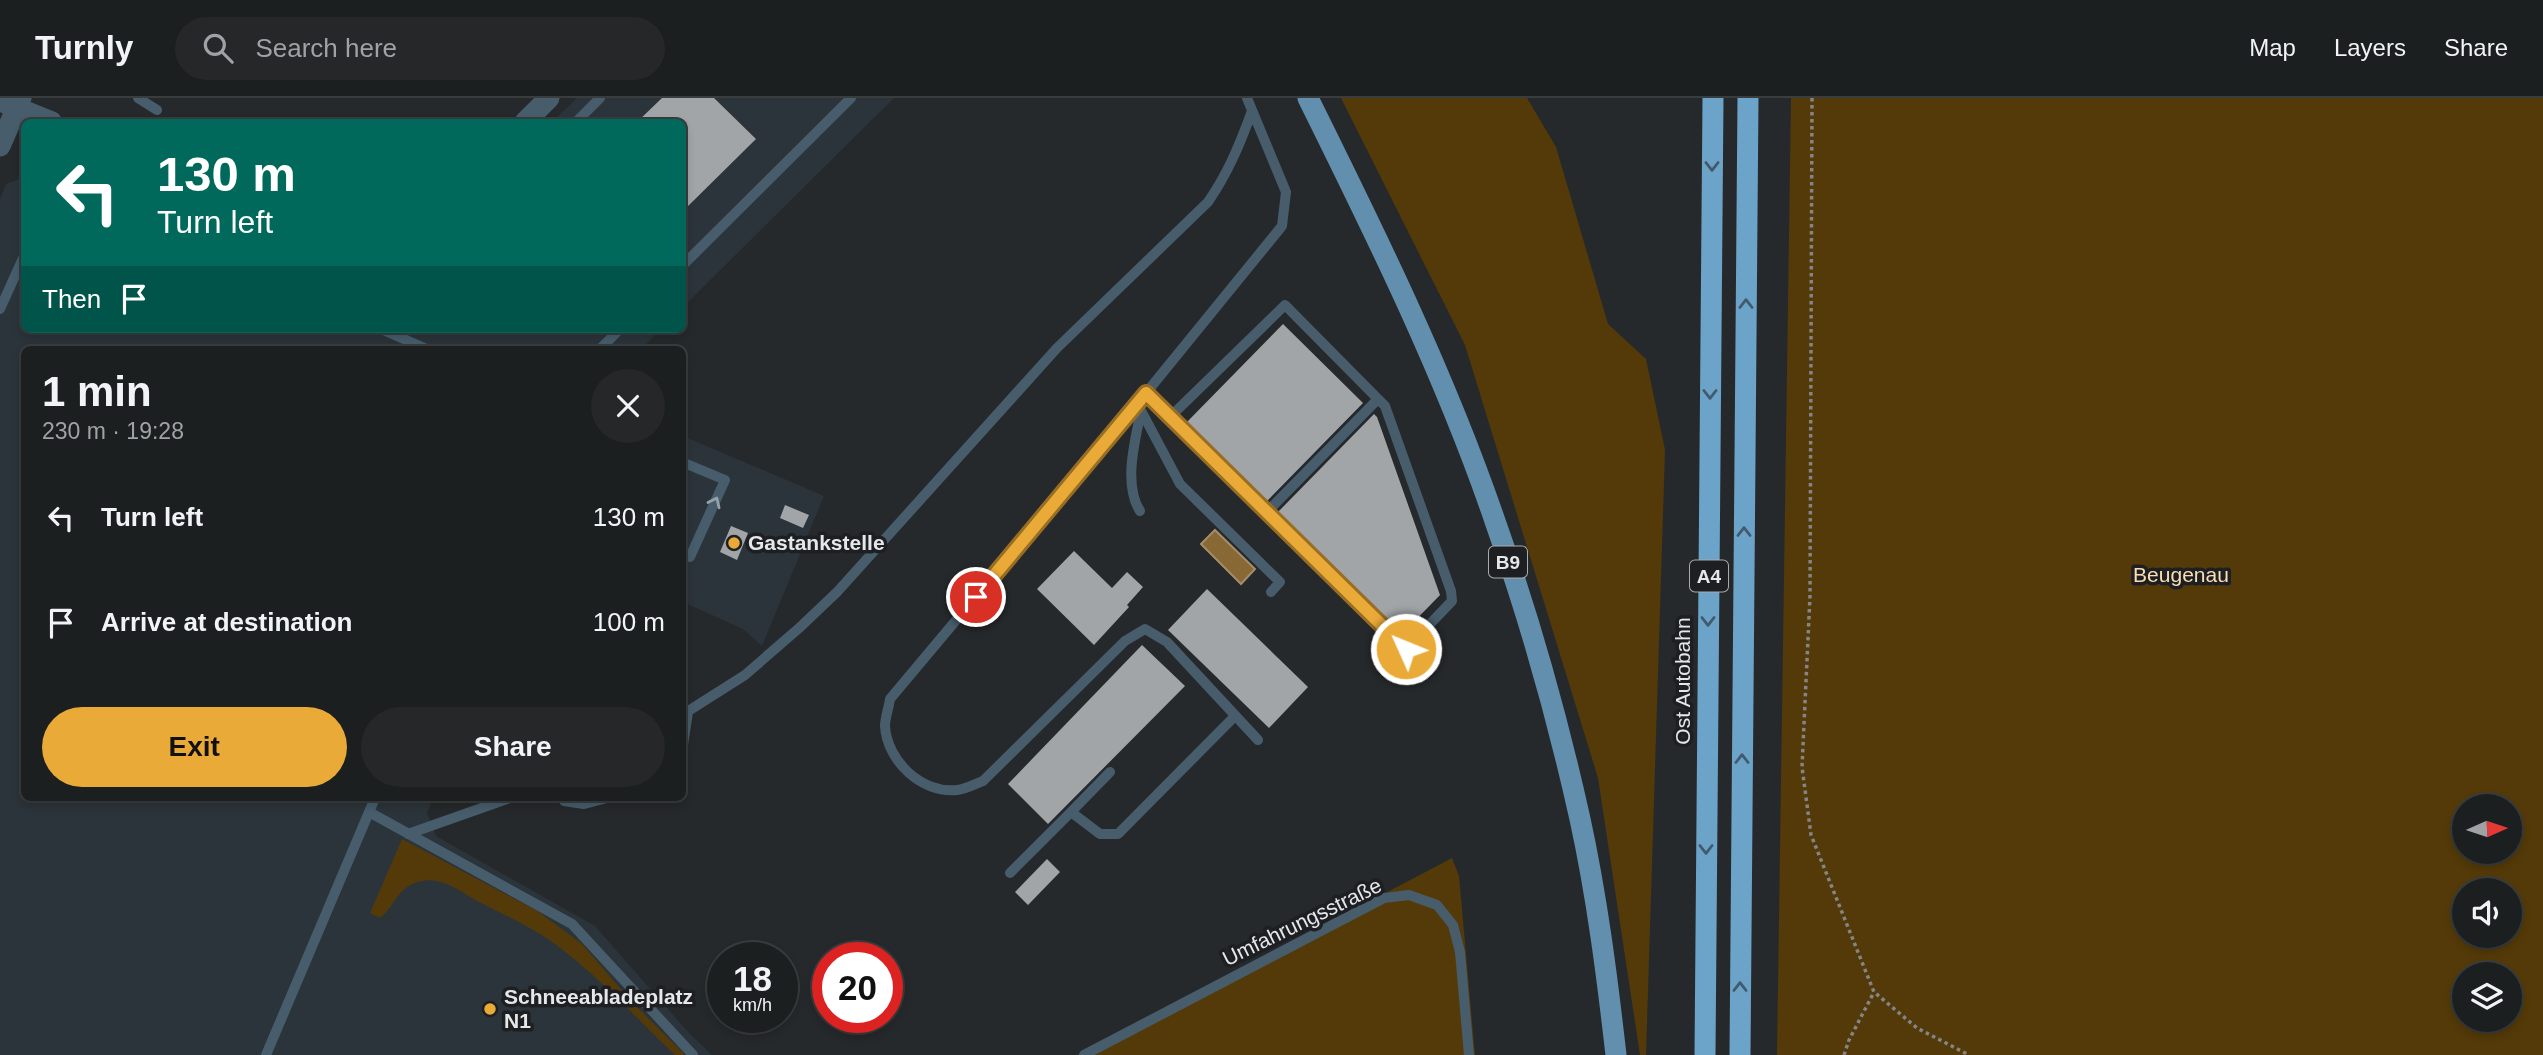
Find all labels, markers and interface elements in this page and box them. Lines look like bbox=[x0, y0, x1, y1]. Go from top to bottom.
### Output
search box bbox=[175, 17, 665, 80]
text: Turnly bbox=[35, 29, 133, 66]
icon: search bbox=[199, 29, 237, 67]
text: Search here bbox=[255, 33, 397, 63]
text: Map bbox=[2249, 34, 2296, 61]
text: Layers bbox=[2334, 34, 2406, 61]
text: Share bbox=[2444, 34, 2508, 61]
icon: left bbox=[42, 147, 133, 238]
text: 130 m bbox=[157, 147, 296, 201]
one-way arrow bbox=[1704, 161, 1720, 172]
text: Turn left bbox=[157, 204, 273, 240]
icon: arrive bbox=[115, 280, 153, 318]
text: Then bbox=[42, 284, 101, 314]
one-way arrow bbox=[1738, 299, 1754, 309]
text: 1 min bbox=[42, 368, 152, 415]
button: close bbox=[591, 369, 665, 443]
one-way arrow bbox=[1702, 389, 1718, 399]
text: 230 m · 19:28 bbox=[42, 418, 184, 444]
one-way arrow bbox=[707, 496, 721, 509]
icon: left bbox=[42, 499, 80, 537]
text: Turn left bbox=[101, 502, 203, 532]
text: 130 m bbox=[593, 502, 665, 532]
one-way arrow bbox=[1736, 526, 1752, 537]
place label: Gastankstelle bbox=[748, 531, 885, 554]
marker: Gastankstelle bbox=[726, 535, 742, 551]
road number: B9 bbox=[1489, 547, 1527, 578]
road number: A4 bbox=[1690, 561, 1728, 592]
park label: Beugenau bbox=[2133, 563, 2229, 586]
pin bbox=[946, 567, 1006, 627]
icon: arrive bbox=[957, 578, 995, 616]
icon: arrive bbox=[42, 604, 80, 642]
text: Arrive at destination bbox=[101, 607, 352, 637]
text: 100 m bbox=[593, 607, 665, 637]
position arrow bbox=[1369, 612, 1443, 686]
one-way arrow bbox=[1701, 616, 1716, 627]
street label: Ost Autobahn bbox=[1671, 617, 1694, 745]
button: Exit bbox=[42, 707, 347, 787]
button: Share bbox=[361, 707, 665, 787]
one-way arrow bbox=[1734, 754, 1750, 764]
north arrow bbox=[2452, 794, 2522, 864]
map controls bbox=[2452, 794, 2522, 1032]
one-way arrow bbox=[1699, 843, 1714, 854]
street label: Umfahrungsstraße bbox=[1219, 873, 1385, 970]
button: sound bbox=[2452, 878, 2522, 948]
speed limit sign: 20 bbox=[812, 942, 903, 1033]
text: 18 bbox=[733, 959, 772, 998]
button: layers bbox=[2452, 962, 2522, 1032]
one-way arrow bbox=[1733, 981, 1748, 992]
place label: Schneeabladeplatz N1 bbox=[504, 985, 693, 1032]
text: km/h bbox=[733, 995, 772, 1015]
marker: Schneeabladeplatz N1 bbox=[482, 1001, 498, 1017]

